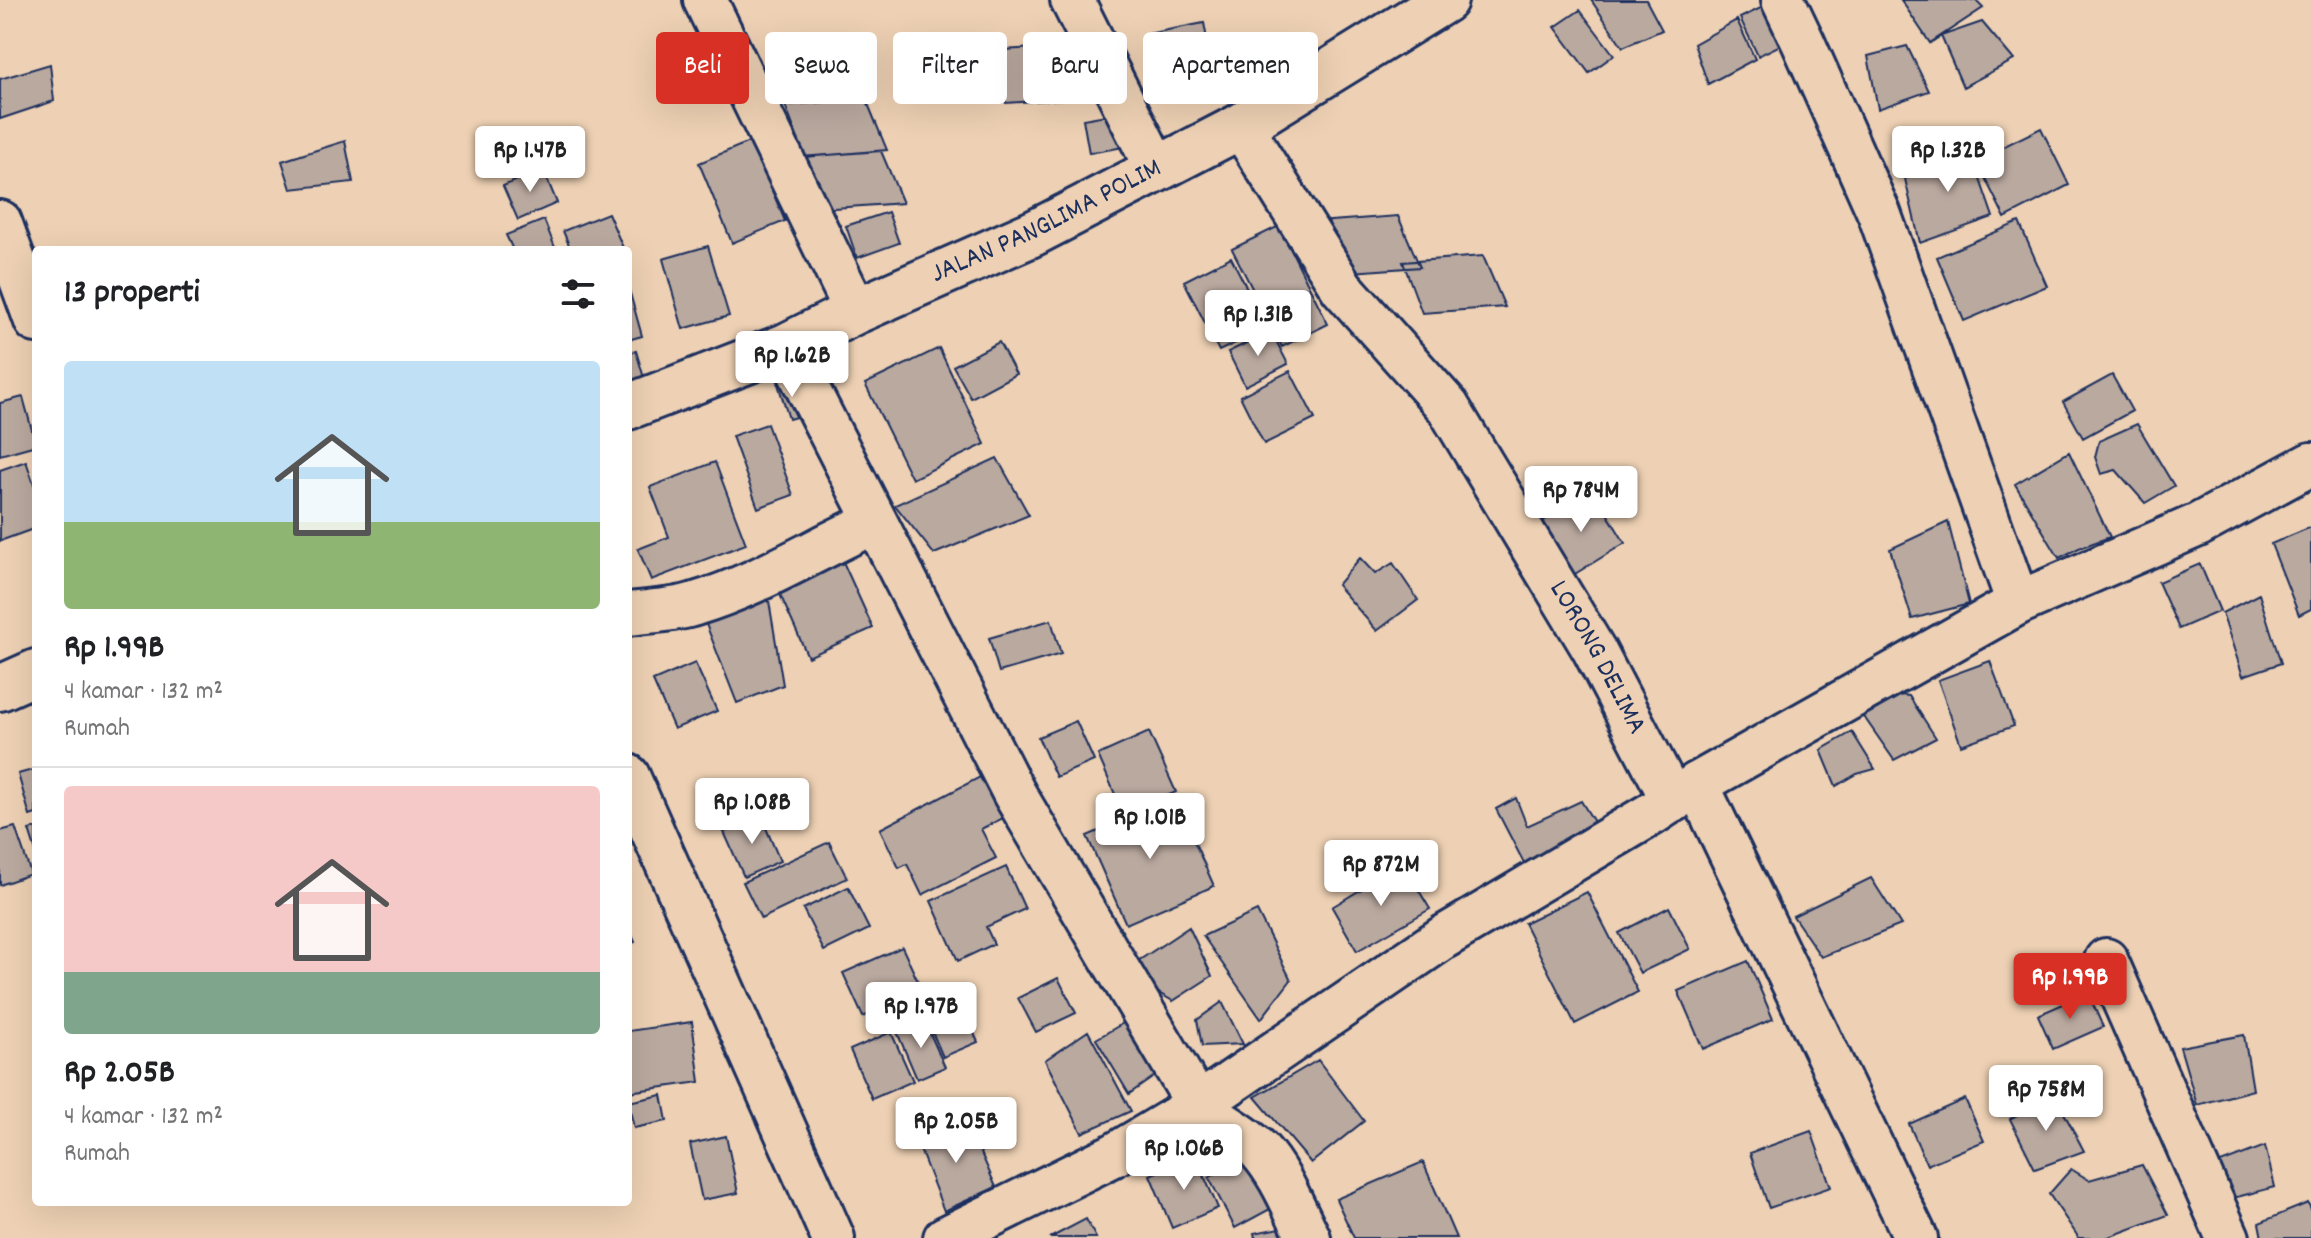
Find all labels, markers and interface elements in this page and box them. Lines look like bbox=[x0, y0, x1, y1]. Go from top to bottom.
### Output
chip: Beli bbox=[656, 32, 749, 104]
chip: Sewa bbox=[765, 32, 877, 104]
chip: Filter bbox=[893, 32, 1007, 104]
chip: Baru bbox=[1023, 32, 1127, 104]
chip: Apartemen bbox=[1143, 32, 1318, 104]
pin: Rp 1.47B bbox=[447, 126, 613, 194]
pin: Rp 1.32B bbox=[1865, 126, 2031, 194]
text: Rp 1.47B bbox=[493, 133, 567, 170]
text: Rp 1.32B bbox=[1910, 133, 1986, 170]
street label: JALAN PANGLIMA POLIM bbox=[925, 150, 1169, 295]
text: 13 properti bbox=[64, 270, 200, 319]
icon: filters bbox=[556, 272, 600, 316]
pin: Rp 1.31B bbox=[1175, 290, 1341, 358]
text: Rp 1.31B bbox=[1223, 297, 1293, 334]
pin: Rp 1.62B bbox=[709, 331, 875, 399]
text: Rp 1.62B bbox=[753, 338, 831, 375]
icon: home bbox=[260, 413, 404, 557]
pin: Rp 784M bbox=[1507, 466, 1655, 534]
text: Rp 784M bbox=[1542, 473, 1620, 510]
street label: LORONG DELIMA bbox=[1537, 574, 1655, 742]
text: Rp 1.99B bbox=[64, 625, 164, 674]
text: 4 kamar · 132 m² bbox=[64, 674, 223, 711]
text: Rumah bbox=[64, 711, 130, 748]
pin: Rp 1.08B bbox=[669, 778, 835, 846]
text: Rp 1.08B bbox=[713, 785, 791, 822]
pin: Rp 1.01B bbox=[1067, 793, 1233, 861]
text: Rp 1.01B bbox=[1114, 800, 1186, 837]
icon: home bbox=[260, 838, 404, 982]
pin: Rp 872M bbox=[1307, 840, 1455, 908]
text: Rp 872M bbox=[1342, 847, 1420, 884]
pin: Rp 1.99B bbox=[1987, 953, 2153, 1021]
text: Rp 1.99B bbox=[2032, 960, 2108, 997]
pin: Rp 1.97B bbox=[838, 982, 1004, 1050]
text: Rp 1.97B bbox=[884, 989, 958, 1026]
text: Rp 2.05B bbox=[64, 1050, 175, 1099]
pin: Rp 758M bbox=[1972, 1065, 2120, 1133]
text: Rp 758M bbox=[2007, 1072, 2085, 1109]
pin: Rp 2.05B bbox=[873, 1097, 1039, 1165]
text: 4 kamar · 132 m² bbox=[64, 1099, 223, 1136]
text: Rp 2.05B bbox=[914, 1104, 998, 1141]
pin: Rp 1.06B bbox=[1101, 1124, 1267, 1192]
text: Rp 1.06B bbox=[1144, 1131, 1224, 1168]
text: Rumah bbox=[64, 1136, 130, 1173]

